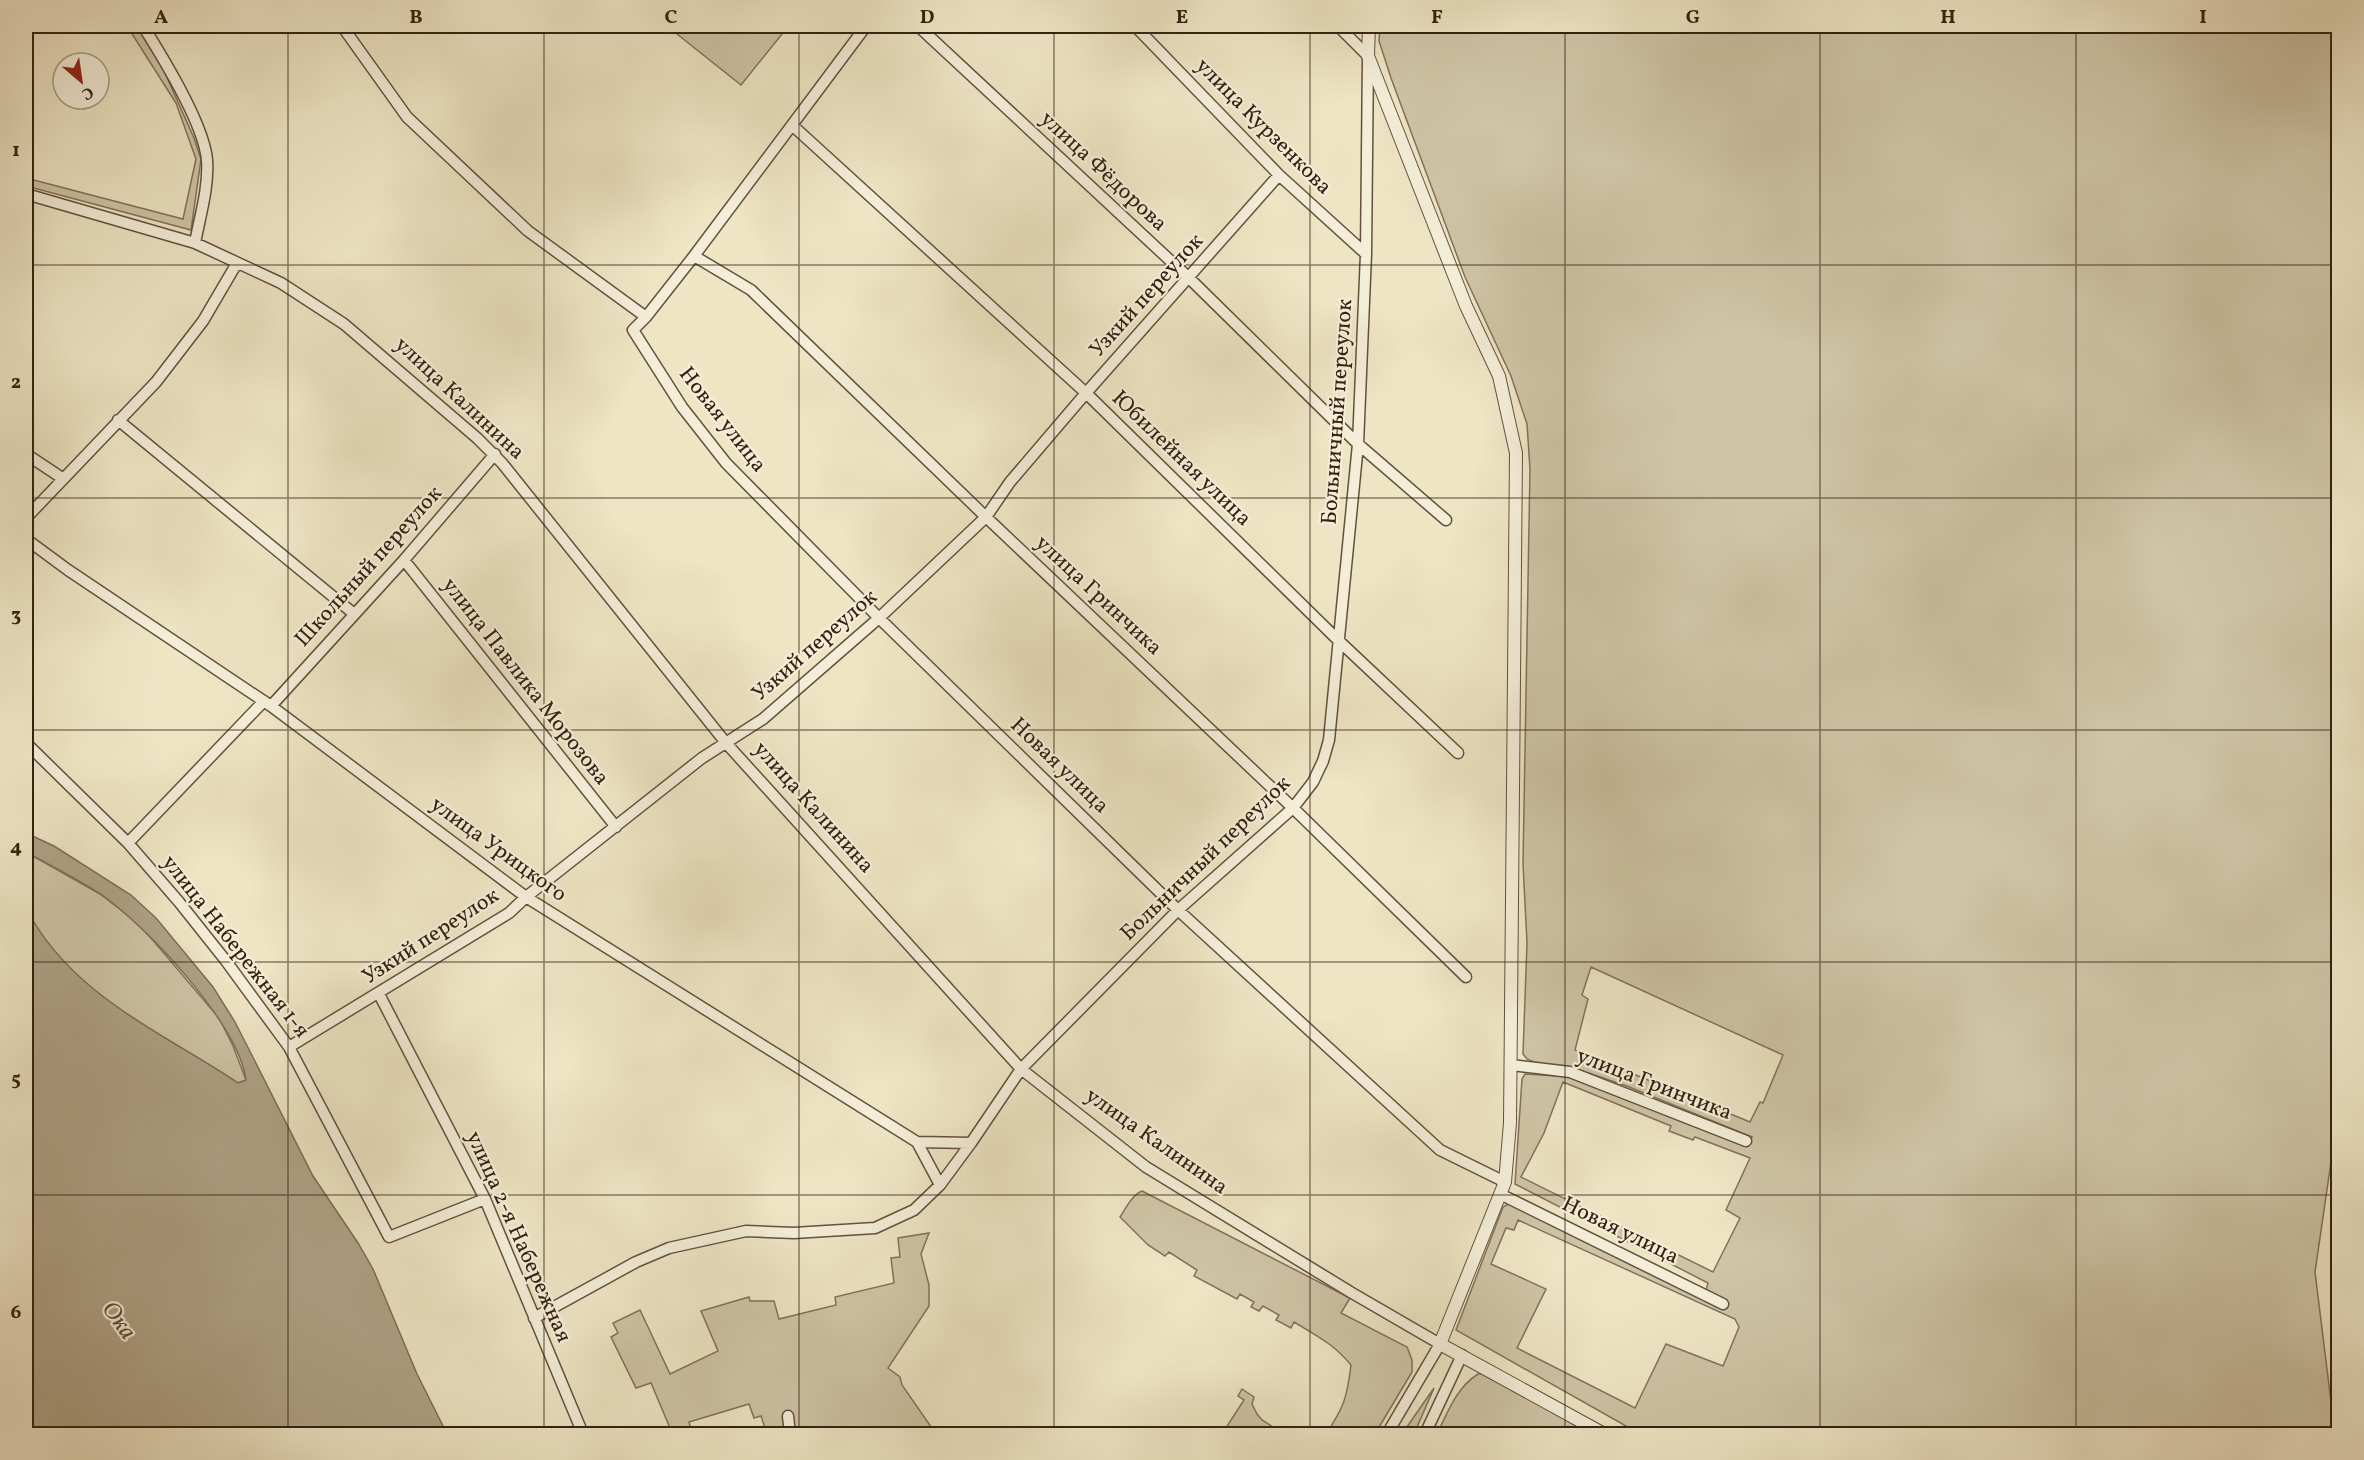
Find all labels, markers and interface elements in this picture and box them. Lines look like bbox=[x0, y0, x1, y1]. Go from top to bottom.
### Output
text: A bbox=[154, 4, 168, 32]
text: B bbox=[409, 4, 423, 32]
text: C bbox=[665, 4, 678, 32]
text: D bbox=[920, 4, 934, 32]
text: E bbox=[1176, 4, 1188, 32]
text: F bbox=[1431, 4, 1443, 32]
text: G bbox=[1686, 4, 1700, 32]
text: H bbox=[1940, 4, 1956, 32]
text: I bbox=[2199, 4, 2207, 32]
north arrow bbox=[51, 51, 111, 111]
street label: улица Курзенкова bbox=[1188, 52, 1338, 202]
text: С bbox=[77, 80, 97, 104]
street label: улица Фёдорова bbox=[1032, 105, 1174, 239]
text: 1 bbox=[12, 137, 20, 165]
street label: Узкий переулок bbox=[1083, 227, 1211, 365]
street label: Больничный переулок bbox=[1315, 298, 1361, 526]
street label: улица Калинина bbox=[387, 330, 531, 468]
street label: Новая улица bbox=[671, 360, 773, 480]
text: 2 bbox=[11, 369, 21, 397]
street label: Юбилейная улица bbox=[1104, 384, 1258, 534]
street label: Школьный переулок bbox=[288, 479, 450, 654]
street label: улица Гринчика bbox=[1027, 529, 1169, 663]
street label: улица Павлика Морозова bbox=[434, 572, 616, 792]
street label: Узкий переулок bbox=[745, 582, 885, 709]
text: 3 bbox=[11, 602, 21, 630]
street label: Новая улица bbox=[1003, 711, 1115, 821]
street label: улица Калинина bbox=[745, 735, 881, 881]
street label: Больничный переулок bbox=[1114, 769, 1298, 949]
street label: улица Урицкого bbox=[423, 790, 573, 910]
text: 4 bbox=[10, 834, 22, 862]
street label: улица Набережная 1-я bbox=[154, 849, 316, 1045]
street label: Узкий переулок bbox=[357, 881, 506, 993]
street label: улица Гринчика bbox=[1572, 1041, 1736, 1129]
text: 5 bbox=[11, 1066, 21, 1094]
street label: улица Калинина bbox=[1078, 1081, 1234, 1203]
street label: улица 2-я Набережная bbox=[457, 1126, 579, 1348]
street label: Новая улица bbox=[1556, 1189, 1684, 1273]
water label: Ока bbox=[92, 1295, 144, 1347]
text: 6 bbox=[11, 1299, 22, 1327]

